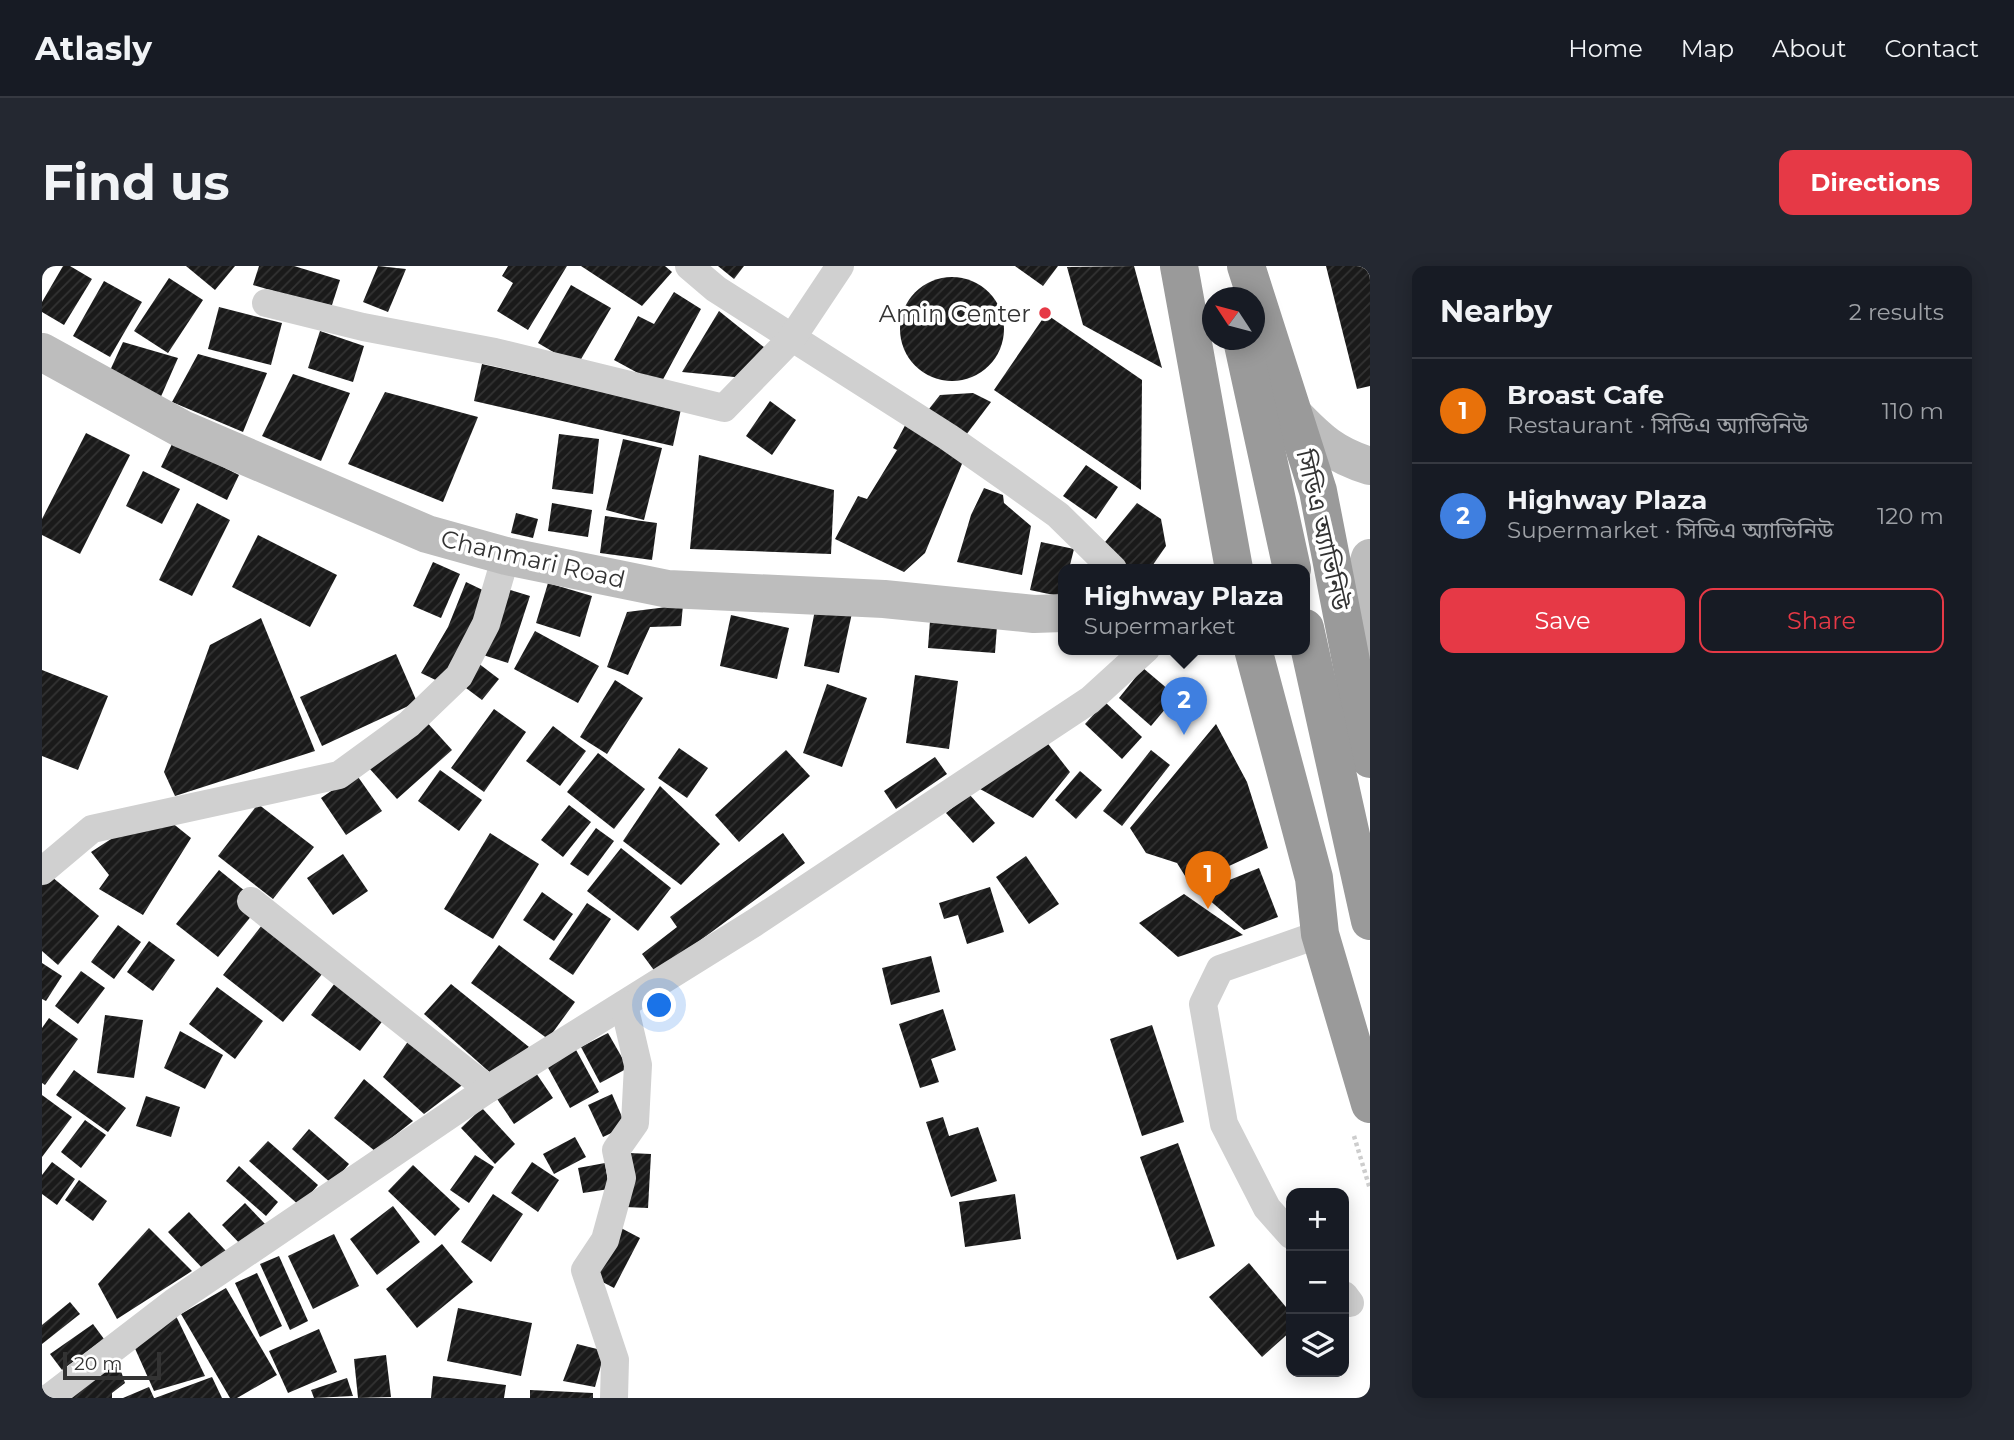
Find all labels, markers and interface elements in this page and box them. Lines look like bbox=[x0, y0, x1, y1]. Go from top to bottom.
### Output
text: Atlasly bbox=[35, 28, 152, 68]
text: Home bbox=[1568, 34, 1643, 63]
text: Map bbox=[1681, 34, 1734, 63]
text: About bbox=[1772, 34, 1846, 63]
text: Contact bbox=[1884, 34, 1979, 63]
button: Directions bbox=[1779, 150, 1972, 215]
text: Find us bbox=[42, 153, 230, 212]
north arrow bbox=[1202, 287, 1265, 350]
text: Nearby bbox=[1440, 293, 1552, 330]
text: 2 results bbox=[1849, 298, 1944, 326]
place label: Amin Center bbox=[879, 299, 1031, 328]
marker: Amin Center bbox=[1037, 305, 1053, 321]
text: Broast Cafe bbox=[1507, 379, 1664, 411]
text: 1 bbox=[1458, 397, 1468, 425]
text: 110 m bbox=[1882, 397, 1944, 425]
text: Restaurant · সিডিএ অ্যাভিনিউ bbox=[1507, 411, 1808, 439]
street label: সিডিএ অ্যাভিনিউ bbox=[1290, 446, 1356, 614]
text: Highway Plaza bbox=[1507, 484, 1707, 516]
text: 2 bbox=[1456, 502, 1470, 530]
text: 120 m bbox=[1877, 502, 1944, 530]
text: Supermarket · সিডিএ অ্যাভিনিউ bbox=[1507, 516, 1834, 544]
street label: Chanmari Road bbox=[438, 524, 628, 594]
popup bbox=[1058, 564, 1310, 655]
text: Highway Plaza bbox=[1084, 580, 1284, 612]
button: Save bbox=[1440, 588, 1685, 653]
button: Share bbox=[1699, 588, 1944, 653]
text: Supermarket bbox=[1084, 612, 1236, 640]
pin: 2 bbox=[1161, 677, 1207, 735]
pin: 1 bbox=[1185, 851, 1231, 909]
your location bbox=[642, 988, 676, 1022]
map controls bbox=[1286, 1188, 1349, 1377]
button: + bbox=[1286, 1188, 1349, 1251]
button: − bbox=[1286, 1251, 1349, 1314]
button: layers bbox=[1286, 1314, 1349, 1377]
scale bar bbox=[63, 1349, 161, 1381]
text: 20 m bbox=[74, 1352, 122, 1375]

